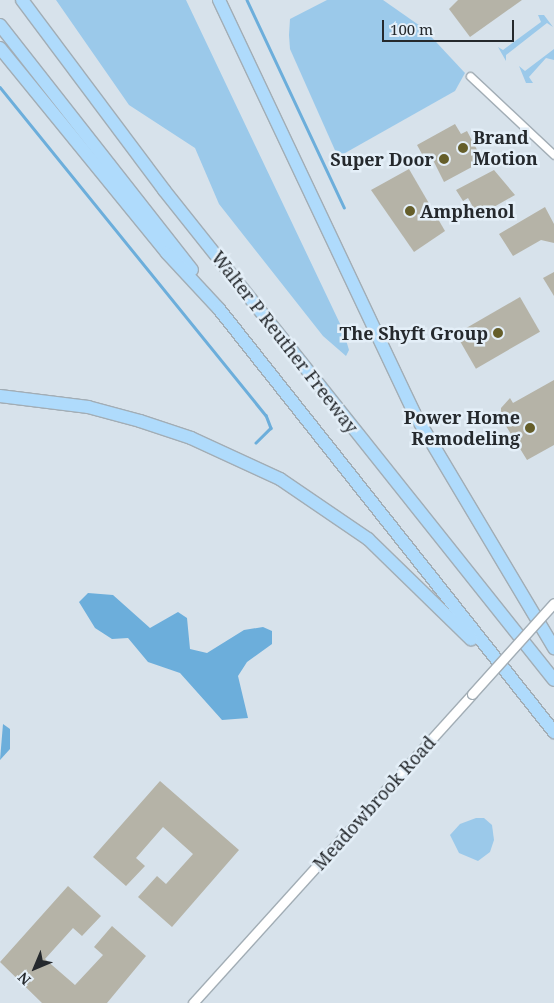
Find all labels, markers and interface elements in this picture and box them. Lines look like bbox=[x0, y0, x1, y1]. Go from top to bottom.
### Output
scale bar bbox=[384, 10, 516, 42]
text: 100 m bbox=[390, 19, 433, 39]
place label: Brand Motion bbox=[473, 127, 538, 170]
marker: Brand Motion bbox=[457, 142, 469, 154]
place label: Super Door bbox=[330, 148, 434, 170]
marker: Super Door bbox=[438, 153, 450, 165]
place label: Amphenol bbox=[420, 200, 515, 222]
marker: Amphenol bbox=[404, 205, 416, 217]
street label: Walter P Reuther Freeway bbox=[207, 247, 363, 437]
place label: The Shyft Group bbox=[340, 322, 488, 344]
marker: The Shyft Group bbox=[492, 327, 504, 339]
place label: Power Home Remodeling bbox=[404, 407, 520, 449]
marker: Power Home Remodeling bbox=[524, 422, 536, 434]
street label: Meadowbrook Road bbox=[308, 732, 440, 874]
north arrow bbox=[10, 943, 60, 993]
text: N bbox=[13, 968, 35, 990]

